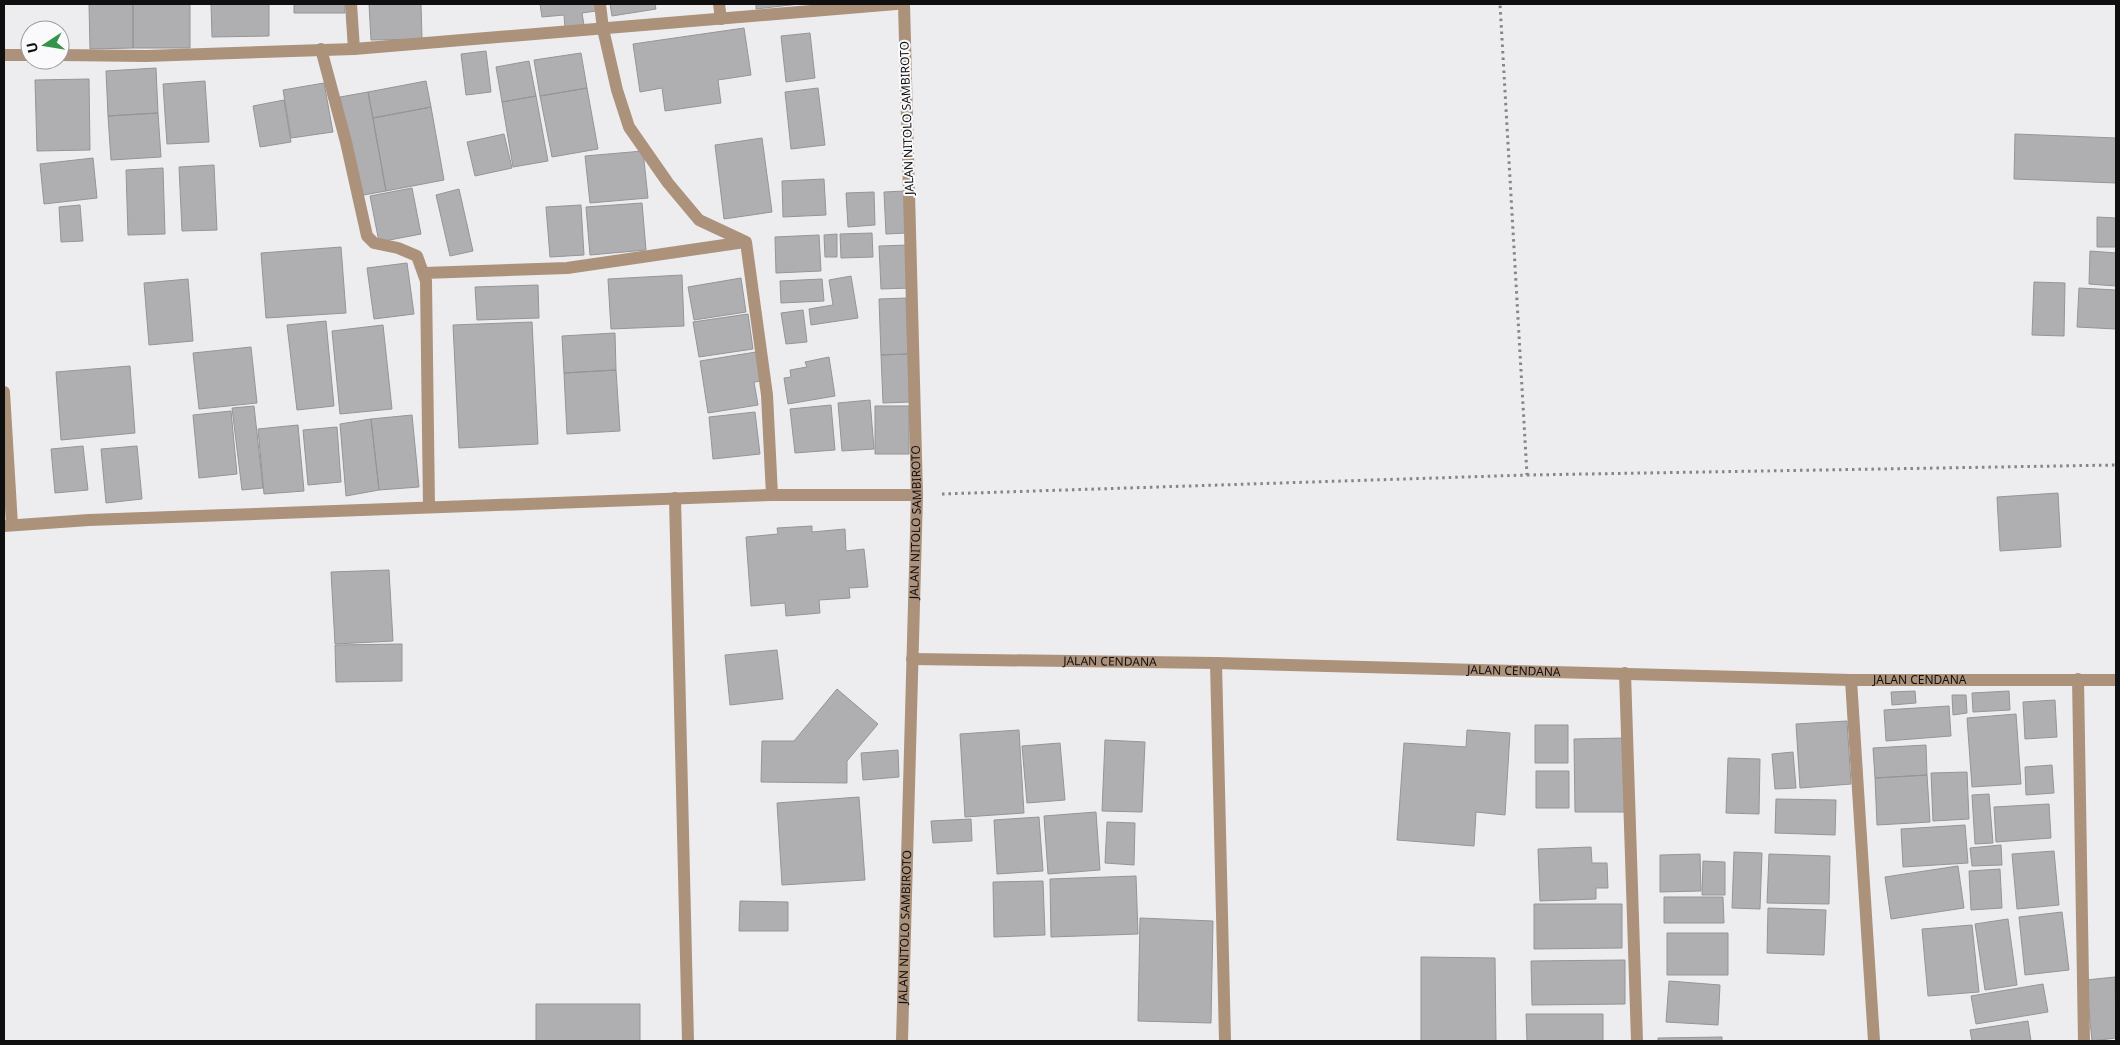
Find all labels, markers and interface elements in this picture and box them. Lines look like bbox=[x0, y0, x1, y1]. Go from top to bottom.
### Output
north arrow bbox=[20, 20, 70, 70]
text: U bbox=[21, 41, 42, 55]
street label: JALAN NITOLO SAMBIROTO bbox=[895, 41, 918, 196]
street label: JALAN NITOLO SAMBIROTO bbox=[905, 445, 925, 600]
street label: JALAN CENDANA bbox=[1062, 652, 1157, 670]
street label: JALAN CENDANA bbox=[1466, 661, 1561, 680]
street label: JALAN CENDANA bbox=[1872, 671, 1967, 688]
street label: JALAN NITOLO SAMBIROTO bbox=[894, 850, 915, 1005]

